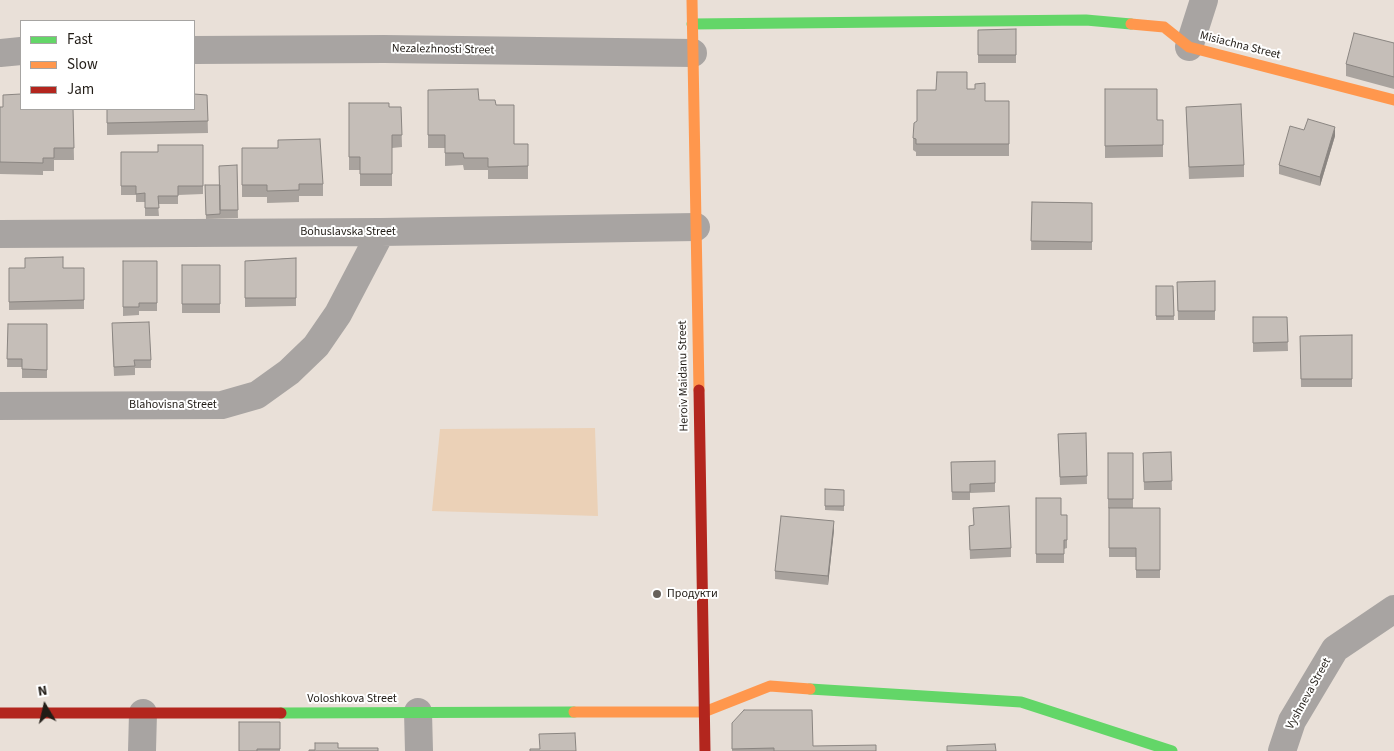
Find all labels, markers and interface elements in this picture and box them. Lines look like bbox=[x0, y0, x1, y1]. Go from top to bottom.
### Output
legend bbox=[20, 20, 195, 110]
text: Fast bbox=[67, 29, 93, 50]
street label: Misiachna Street bbox=[1198, 29, 1282, 63]
street label: Nezalezhnosti Street bbox=[392, 42, 494, 58]
text: Slow bbox=[67, 54, 98, 75]
text: Jam bbox=[67, 79, 94, 100]
street label: Bohuslavska Street bbox=[300, 225, 396, 239]
street label: Heroiv Maidanu Street bbox=[676, 320, 692, 432]
street label: Blahovisna Street bbox=[129, 398, 217, 412]
place label: Продукти bbox=[667, 587, 718, 601]
marker: Продукти bbox=[651, 588, 663, 600]
street label: Vyshneva Street bbox=[1283, 656, 1335, 732]
north arrow bbox=[20, 681, 70, 731]
text: N bbox=[36, 681, 49, 702]
street label: Voloshkova Street bbox=[307, 692, 397, 706]

